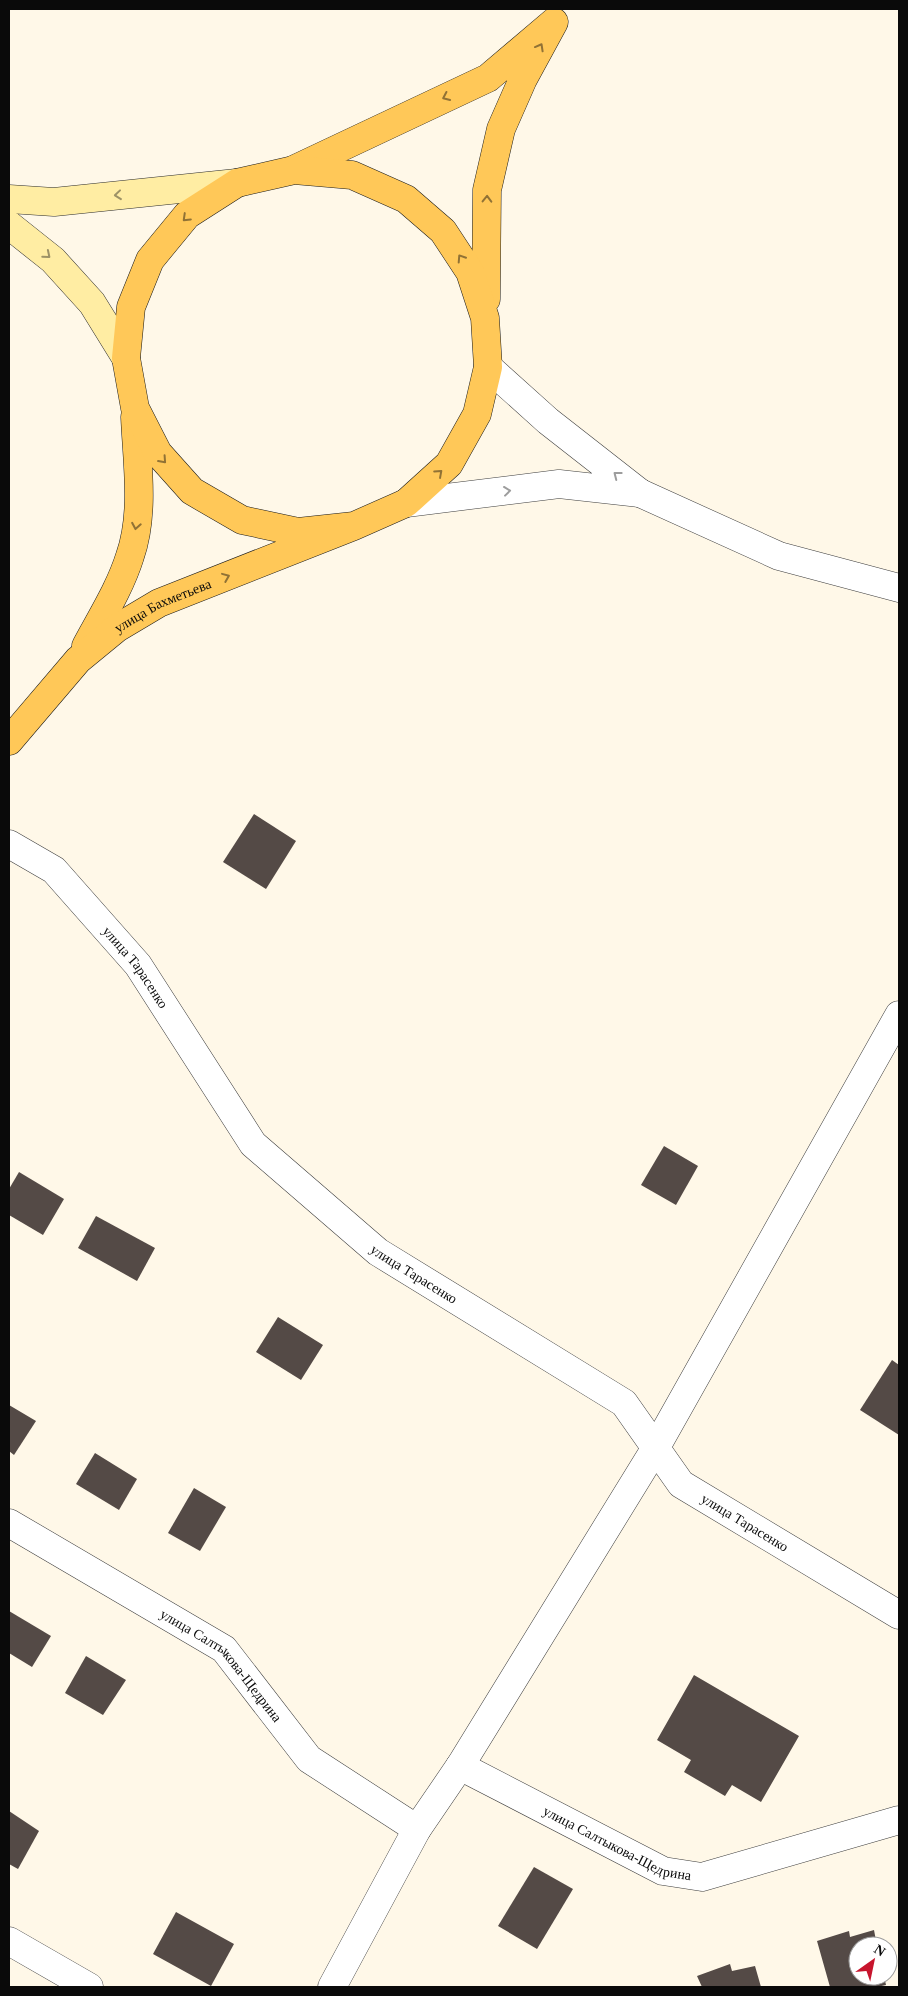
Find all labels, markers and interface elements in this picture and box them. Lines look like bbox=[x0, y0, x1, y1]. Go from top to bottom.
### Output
one-way arrow bbox=[534, 44, 544, 53]
one-way arrow bbox=[442, 91, 451, 102]
one-way arrow bbox=[114, 189, 122, 200]
one-way arrow bbox=[481, 195, 492, 203]
one-way arrow bbox=[182, 212, 191, 221]
one-way arrow bbox=[41, 250, 50, 258]
one-way arrow bbox=[458, 255, 467, 264]
one-way arrow bbox=[157, 454, 166, 463]
one-way arrow bbox=[434, 470, 443, 479]
one-way arrow bbox=[614, 473, 623, 481]
one-way arrow bbox=[503, 486, 511, 497]
one-way arrow bbox=[131, 522, 141, 531]
one-way arrow bbox=[221, 573, 230, 583]
street label: улица Бахметьева bbox=[112, 575, 214, 635]
street label: улица Тарасенко bbox=[100, 923, 171, 1011]
street label: улица Тарасенко bbox=[368, 1242, 460, 1306]
street label: улица Тарасенко bbox=[699, 1490, 791, 1554]
street label: улица Салтыкова-Щедрина bbox=[158, 1606, 285, 1725]
street label: улица Салтыкова-Щедрина bbox=[541, 1803, 693, 1883]
north arrow bbox=[848, 1936, 898, 1986]
text: N bbox=[871, 1941, 888, 1960]

